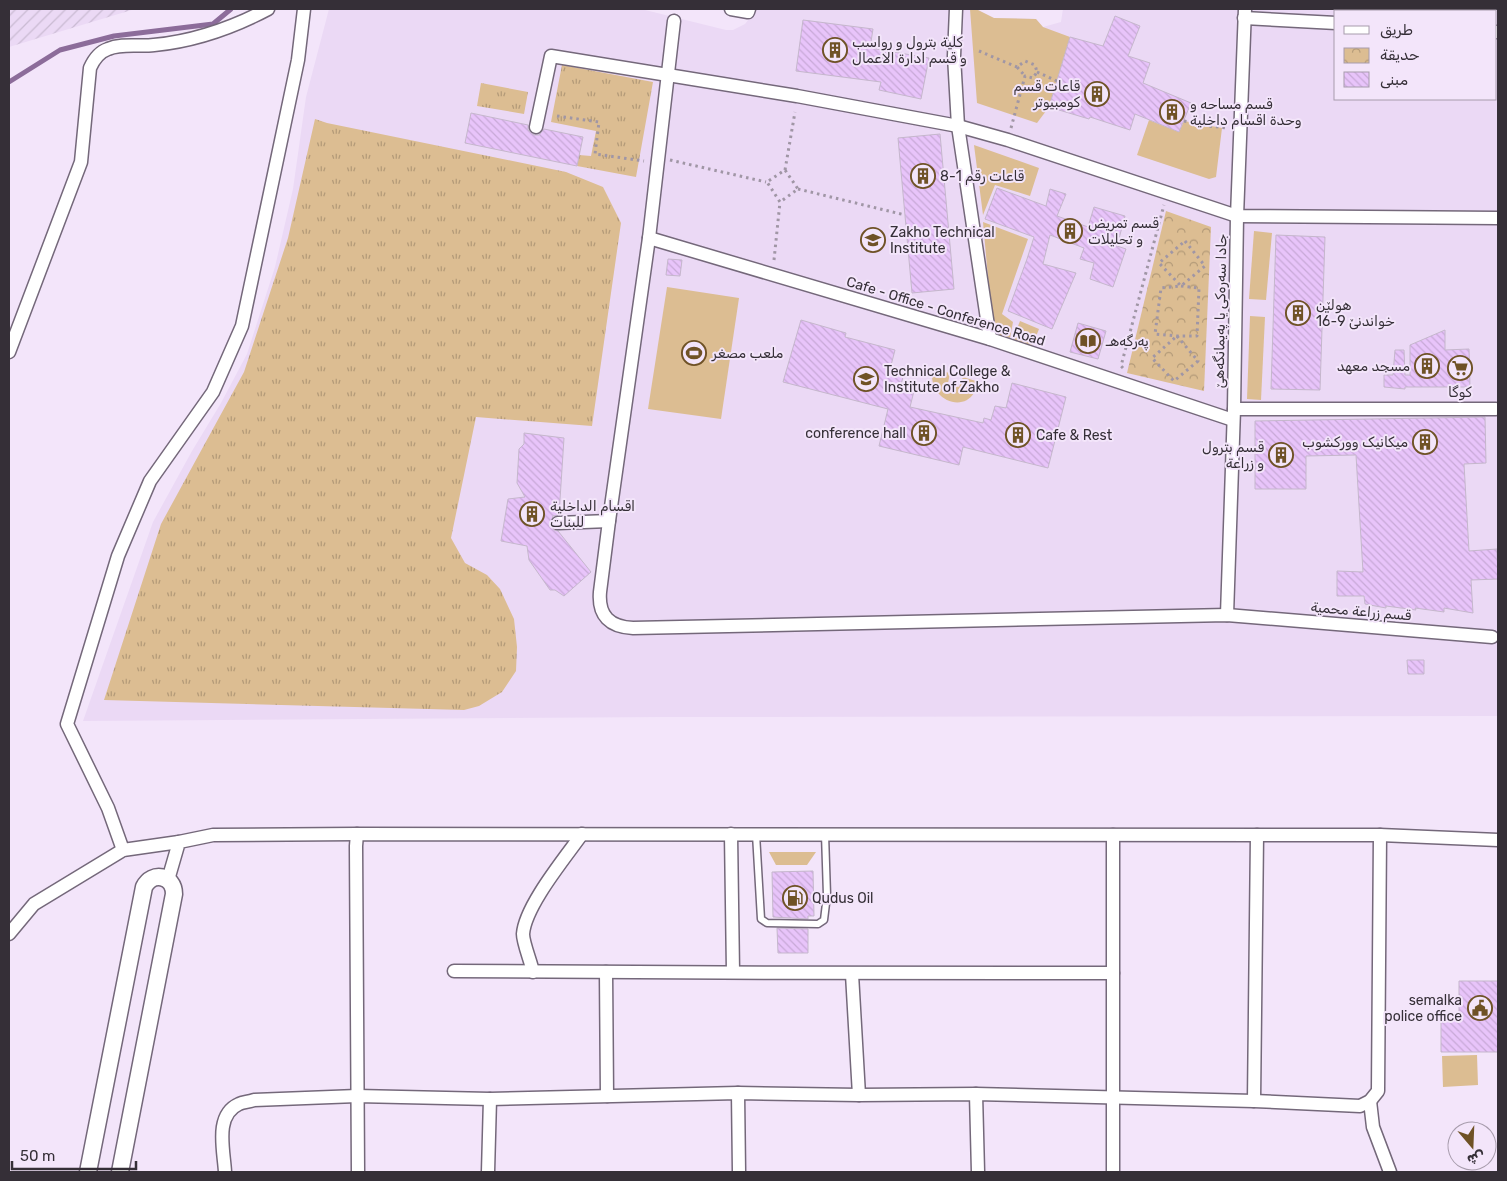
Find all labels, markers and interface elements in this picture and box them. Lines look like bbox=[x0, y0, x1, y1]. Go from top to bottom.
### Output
legend bbox=[1334, 10, 1497, 100]
text: طريق bbox=[1380, 21, 1413, 39]
place label: كلية بترول و رواسب و قسم ادارة الاعمال bbox=[852, 34, 967, 67]
building icon: كلية بترول و رواسب و قسم ادارة الاعمال bbox=[822, 37, 848, 63]
text: حديقة bbox=[1380, 46, 1420, 64]
text: مبنى bbox=[1380, 71, 1408, 89]
place label: قاعات قسم کومبیوتر bbox=[1013, 78, 1081, 111]
building icon: قاعات قسم کومبیوتر bbox=[1084, 81, 1110, 107]
place label: قسم مساحه‌ و وحدة اقسام داخلية bbox=[1190, 96, 1302, 130]
building icon: قسم مساحه‌ و وحدة اقسام داخلية bbox=[1159, 99, 1185, 125]
building icon: قاعات رقم 1-8 bbox=[910, 163, 936, 189]
place label: قاعات رقم 1-8 bbox=[940, 168, 1025, 185]
place label: قسم تمریض و تحلیلات bbox=[1088, 215, 1159, 248]
building icon: قسم تمریض و تحلیلات bbox=[1057, 218, 1083, 244]
place label: Zakho Technical Institute bbox=[890, 224, 995, 257]
school or university icon: Zakho Technical Institute bbox=[860, 227, 886, 253]
street label: جادا سه‌ره‌كى يا په‌يمانگه‌هێ bbox=[1211, 234, 1231, 388]
street label: Cafe - Office - Conference Road bbox=[844, 273, 1047, 350]
place label: هولێن خواندنێ 9-16 bbox=[1316, 297, 1395, 330]
building icon: هولێن خواندنێ 9-16 bbox=[1285, 300, 1311, 326]
library icon: په‌رگه‌هـ bbox=[1075, 328, 1101, 354]
place label: په‌رگه‌هـ bbox=[1105, 333, 1149, 351]
sports icon: ملعب مصغر bbox=[681, 340, 707, 366]
place label: ملعب مصغر bbox=[711, 345, 783, 362]
building icon: مسجد معهد bbox=[1414, 353, 1440, 379]
supermarket icon: كوگا bbox=[1447, 355, 1473, 381]
place label: مسجد معهد bbox=[1337, 358, 1410, 375]
place label: Technical College & Institute of Zakho bbox=[884, 363, 1011, 396]
school or university icon: Technical College & Institute of Zakho bbox=[853, 366, 879, 392]
place label: كوگا bbox=[1448, 384, 1473, 401]
building icon: conference hall bbox=[911, 420, 937, 446]
building icon: Cafe & Rest bbox=[1005, 422, 1031, 448]
place label: conference hall bbox=[805, 425, 906, 442]
place label: Cafe & Rest bbox=[1036, 427, 1113, 444]
building icon: میکانیک وورکشوب bbox=[1412, 429, 1438, 455]
place label: میکانیک وورکشوب bbox=[1302, 434, 1408, 451]
place label: قسم بترول و زراعة bbox=[1202, 439, 1264, 472]
building icon: قسم بترول و زراعة bbox=[1268, 442, 1294, 468]
place label: اقسام الداخلیة للبنات bbox=[550, 498, 635, 531]
building icon: اقسام الداخلیة للبنات bbox=[519, 501, 545, 527]
street label: قسم زراعة محمية bbox=[1310, 599, 1412, 624]
fuel station icon: Qudus Oil bbox=[782, 885, 808, 911]
place label: Qudus Oil bbox=[812, 890, 874, 907]
place label: semalka police office bbox=[1384, 992, 1462, 1025]
public building icon: semalka police office bbox=[1467, 995, 1493, 1021]
north arrow bbox=[1447, 1121, 1497, 1171]
scale bar bbox=[12, 1138, 136, 1170]
text: 50 m bbox=[20, 1147, 55, 1165]
text: ش bbox=[1465, 1147, 1487, 1169]

